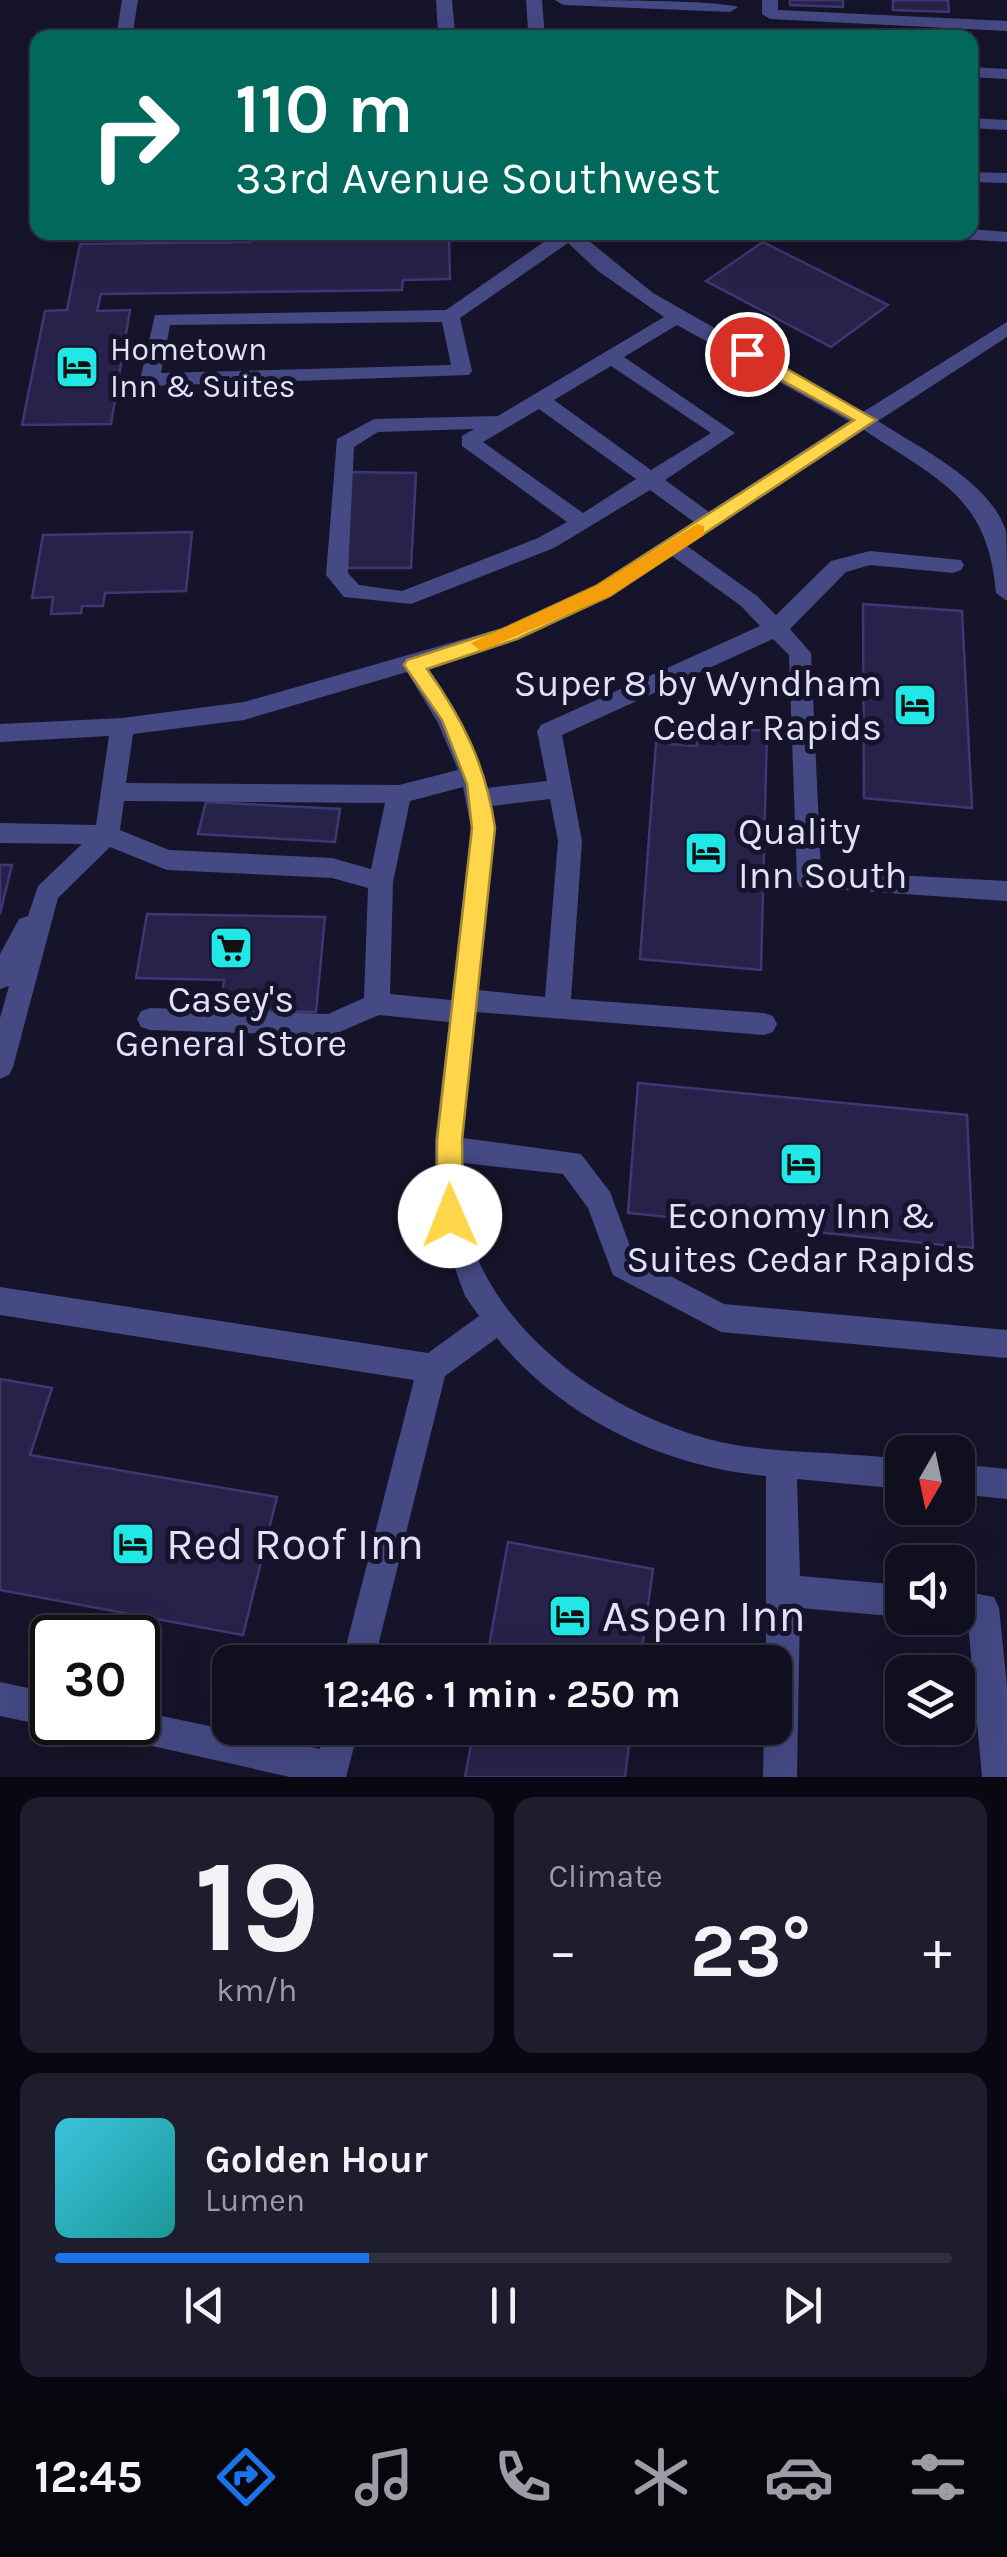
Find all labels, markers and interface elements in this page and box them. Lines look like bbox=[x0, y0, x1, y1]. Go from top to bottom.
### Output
text: 110 m bbox=[235, 68, 413, 150]
icon: right bbox=[70, 70, 200, 200]
text: 33rd Avenue Southwest bbox=[235, 152, 720, 204]
pin bbox=[705, 312, 790, 397]
icon: arrive bbox=[720, 327, 775, 382]
place label: Hometown Inn & Suites bbox=[110, 331, 296, 405]
hotel icon: Hometown Inn & Suites bbox=[54, 344, 100, 390]
place label: Super 8 by Wyndham Cedar Rapids bbox=[513, 661, 882, 750]
hotel icon: Super 8 by Wyndham Cedar Rapids bbox=[892, 682, 938, 728]
place label: Quality Inn South bbox=[738, 809, 908, 898]
hotel icon: Quality Inn South bbox=[683, 830, 729, 876]
supermarket icon: Casey's General Store bbox=[208, 925, 254, 971]
place label: Casey's General Store bbox=[115, 977, 347, 1066]
hotel icon: Economy Inn & Suites Cedar Rapids bbox=[778, 1141, 824, 1187]
position arrow bbox=[398, 1164, 502, 1268]
place label: Economy Inn & Suites Cedar Rapids bbox=[626, 1193, 976, 1282]
north arrow bbox=[885, 1435, 975, 1525]
map controls bbox=[885, 1435, 975, 1745]
place label: Red Roof Inn bbox=[166, 1518, 424, 1570]
hotel icon: Red Roof Inn bbox=[110, 1521, 156, 1567]
button: sound bbox=[885, 1545, 975, 1635]
place label: Aspen Inn bbox=[602, 1590, 806, 1642]
hotel icon: Aspen Inn bbox=[547, 1593, 593, 1639]
speed limit sign: 30 bbox=[30, 1615, 160, 1745]
button: layers bbox=[885, 1655, 975, 1745]
text: 12:46 · 1 min · 250 m bbox=[323, 1672, 681, 1717]
text: 19 bbox=[194, 1831, 320, 1983]
text: Climate bbox=[549, 1858, 663, 1895]
text: 23° bbox=[690, 1907, 811, 1995]
text: − bbox=[549, 1919, 577, 1983]
text: + bbox=[923, 1919, 952, 1983]
text: km/h bbox=[216, 1972, 297, 2009]
text: Golden Hour bbox=[205, 2137, 428, 2182]
text: Lumen bbox=[205, 2182, 305, 2219]
icon: previous bbox=[177, 2278, 232, 2333]
icon: pause bbox=[476, 2278, 531, 2333]
icon: next bbox=[775, 2278, 830, 2333]
icon: directions bbox=[211, 2442, 281, 2512]
icon: music bbox=[349, 2442, 419, 2512]
icon: phone bbox=[488, 2442, 558, 2512]
icon: climate bbox=[626, 2442, 696, 2512]
icon: car bbox=[764, 2442, 834, 2512]
icon: filters bbox=[903, 2442, 973, 2512]
text: 12:45 bbox=[34, 2451, 143, 2503]

